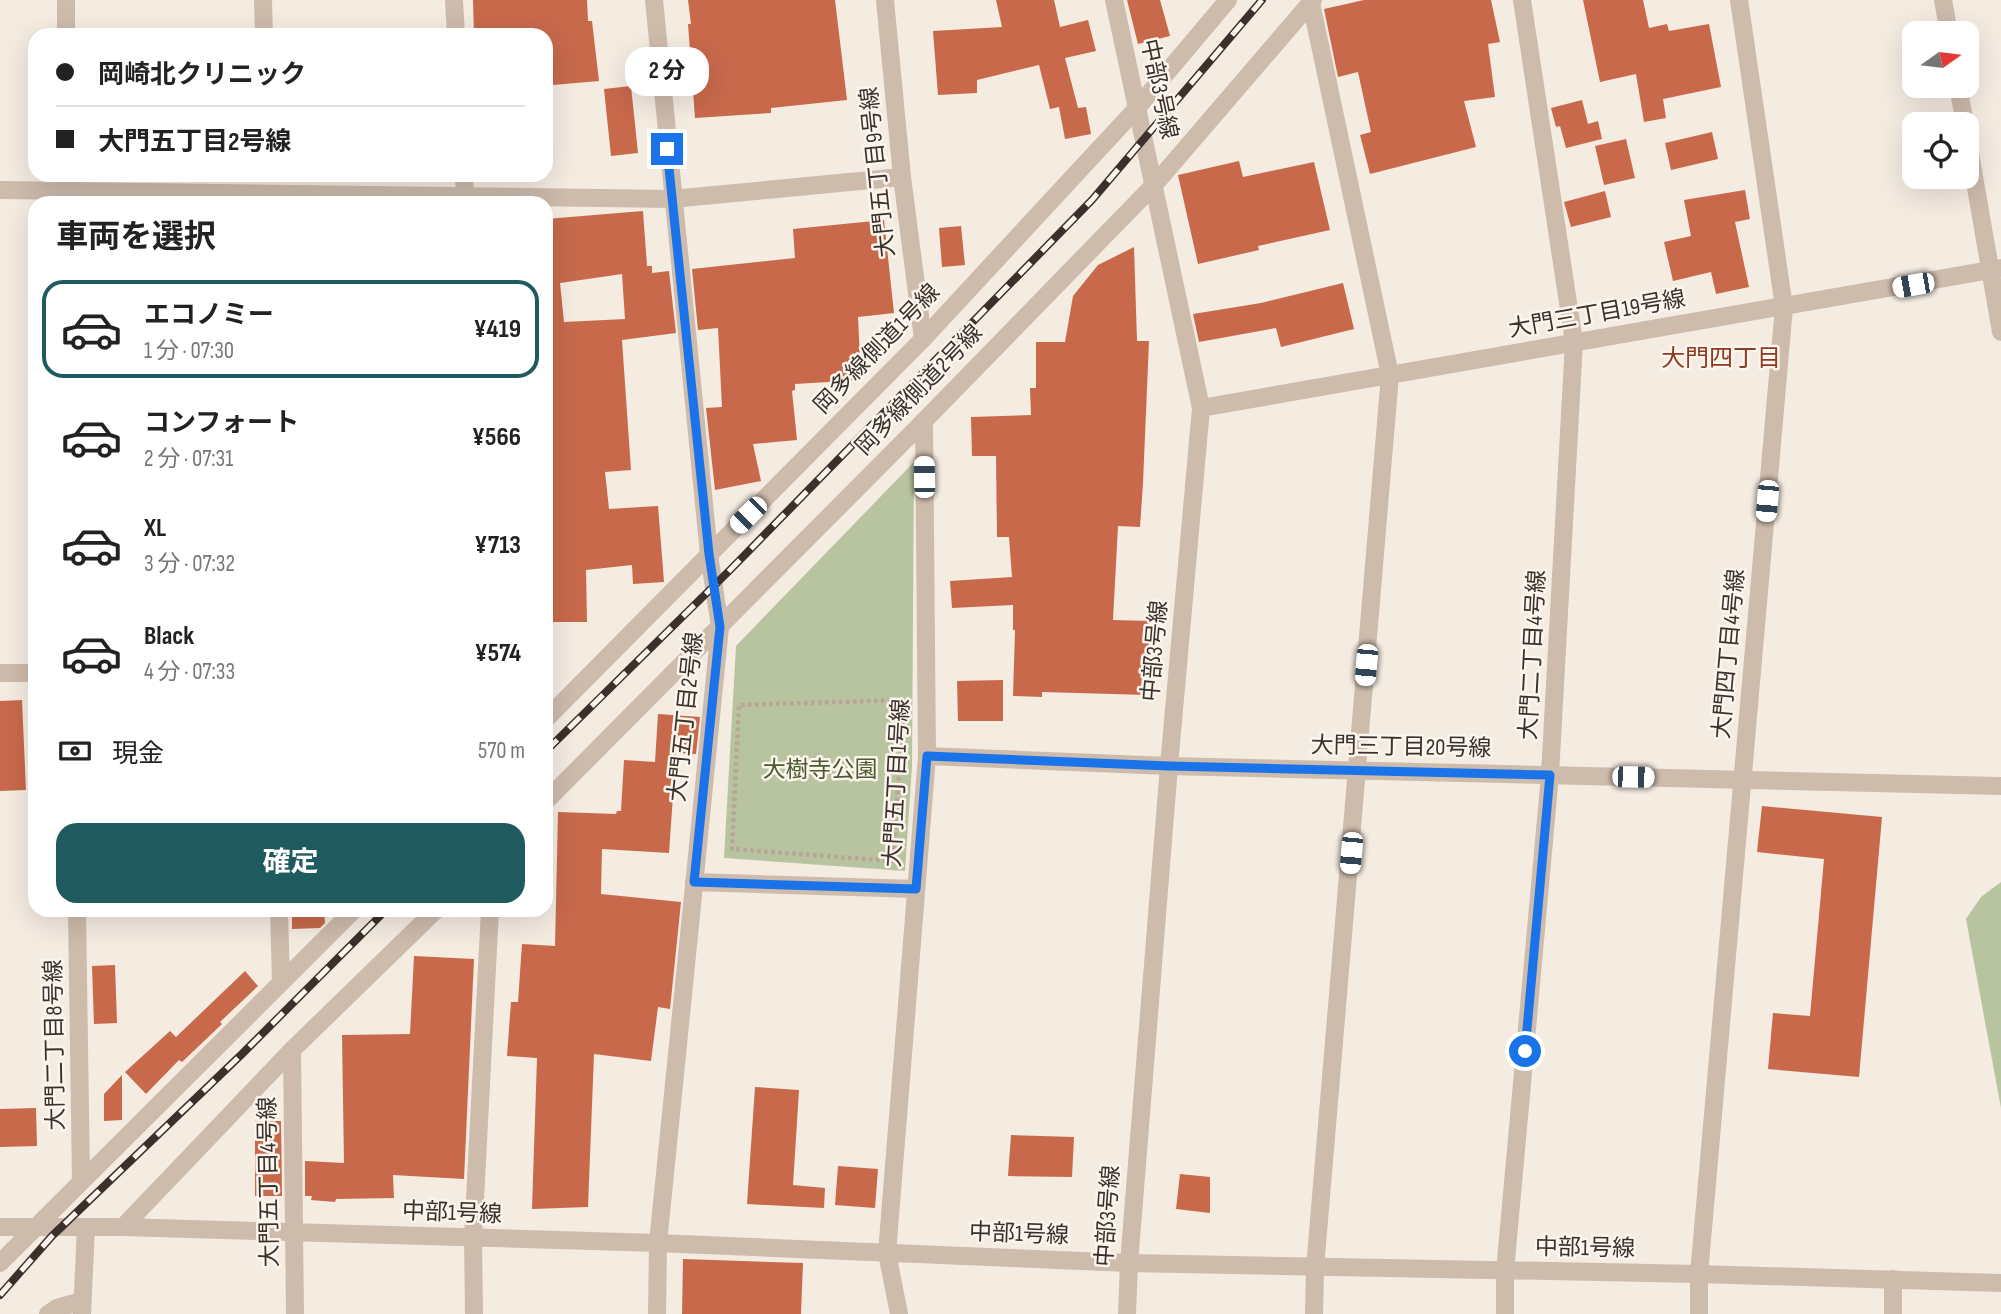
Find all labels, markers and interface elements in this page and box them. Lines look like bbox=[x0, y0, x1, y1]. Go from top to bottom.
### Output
north arrow bbox=[1902, 21, 1979, 98]
map controls bbox=[1902, 21, 1979, 189]
street label: 中部3号線 bbox=[1135, 36, 1183, 142]
callout: 2 分 bbox=[625, 47, 709, 96]
text: 2 分 bbox=[649, 57, 685, 85]
text: 岡崎北クリニック bbox=[98, 60, 306, 91]
street label: 大門五丁目9号線 bbox=[855, 85, 901, 259]
button: locate bbox=[1902, 112, 1979, 189]
text: 大門五丁目2号線 bbox=[98, 127, 291, 158]
route end bbox=[651, 133, 683, 165]
text: 車両を選択 bbox=[56, 218, 216, 257]
car bbox=[1891, 271, 1936, 299]
street label: 岡多線側道1号線 bbox=[808, 278, 946, 420]
street label: 大門三丁目19号線 bbox=[1506, 285, 1688, 343]
icon: car bbox=[60, 298, 123, 361]
text: エコノミー bbox=[144, 300, 274, 331]
text: ¥419 bbox=[473, 314, 521, 345]
street label: 岡多線側道2号線 bbox=[850, 319, 988, 461]
text: 1 分 · 07:30 bbox=[144, 337, 234, 365]
district label: 大門四丁目 bbox=[1661, 344, 1781, 373]
icon: car bbox=[60, 406, 123, 469]
text: コンフォート bbox=[144, 408, 299, 439]
text: ¥566 bbox=[472, 422, 521, 453]
text: 2 分 · 07:31 bbox=[144, 445, 233, 473]
car bbox=[914, 456, 935, 498]
car bbox=[1755, 479, 1780, 523]
car bbox=[726, 493, 771, 537]
text: XL bbox=[144, 513, 166, 544]
icon: car bbox=[60, 514, 123, 577]
text: ¥713 bbox=[474, 530, 521, 561]
text: 3 分 · 07:32 bbox=[144, 550, 235, 578]
street label: 大門四丁目4号線 bbox=[1708, 568, 1750, 740]
street label: 大門二丁目4号線 bbox=[1515, 569, 1551, 741]
street label: 中部3号線 bbox=[1137, 599, 1173, 703]
text: Black bbox=[144, 621, 194, 652]
icon: car bbox=[60, 622, 123, 685]
street label: 大門五丁目2号線 bbox=[663, 631, 709, 803]
text: ¥574 bbox=[474, 638, 521, 669]
car bbox=[1354, 643, 1379, 687]
text: 4 分 · 07:33 bbox=[144, 658, 235, 686]
street label: 大門五丁目1号線 bbox=[879, 698, 915, 868]
street label: 大門三丁目20号線 bbox=[1310, 731, 1492, 763]
icon: cash bbox=[56, 732, 94, 770]
text: 570 m bbox=[478, 737, 525, 765]
text: 現金 bbox=[112, 739, 164, 770]
park label: 大樹寺公園 bbox=[763, 756, 878, 784]
car bbox=[1612, 766, 1655, 788]
button: 確定 bbox=[56, 823, 525, 903]
car bbox=[1339, 831, 1364, 875]
street label: 大門二丁目8号線 bbox=[40, 959, 70, 1131]
route start bbox=[1509, 1035, 1541, 1067]
street label: 大門五丁目4号線 bbox=[254, 1096, 284, 1268]
street label: 中部3号線 bbox=[1090, 1164, 1126, 1268]
street label: 中部1号線 bbox=[402, 1197, 502, 1229]
street label: 中部1号線 bbox=[969, 1218, 1069, 1250]
street label: 中部1号線 bbox=[1535, 1233, 1635, 1263]

